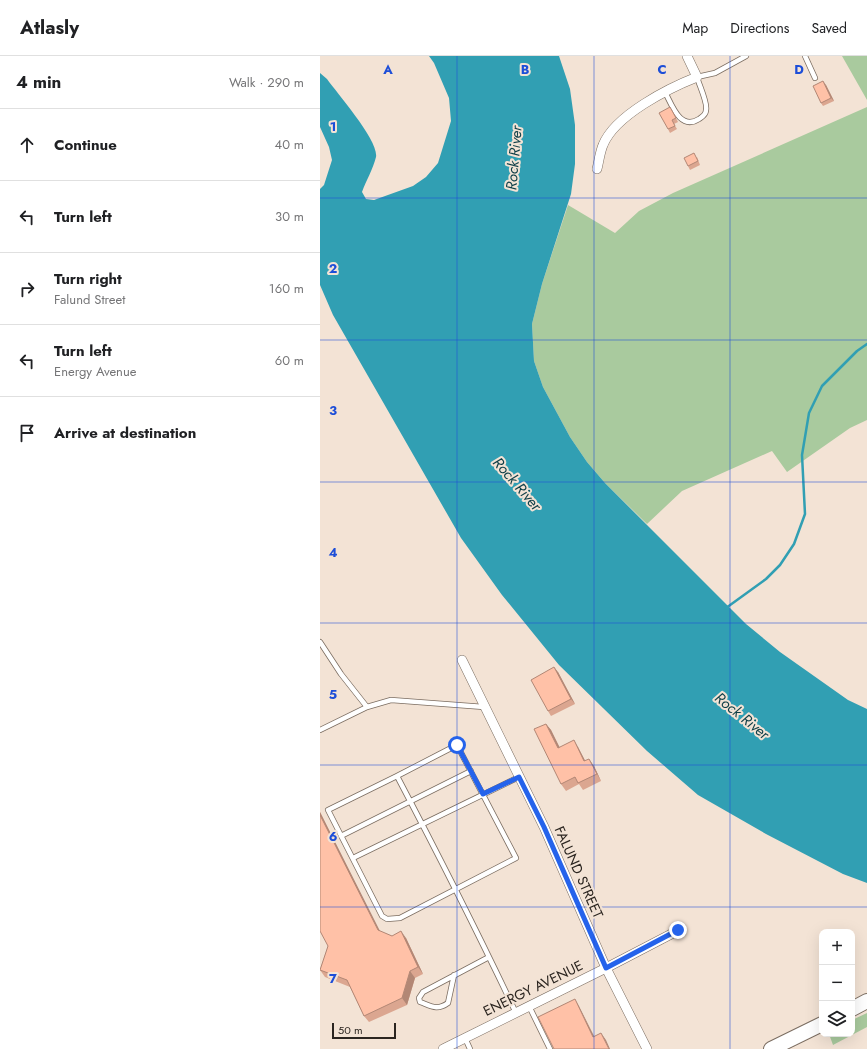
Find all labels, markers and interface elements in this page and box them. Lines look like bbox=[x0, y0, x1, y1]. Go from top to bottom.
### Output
text: Atlasly bbox=[20, 14, 79, 41]
text: Map bbox=[682, 18, 708, 38]
text: Directions bbox=[730, 18, 790, 38]
text: Saved bbox=[812, 18, 847, 38]
text: A bbox=[382, 60, 393, 79]
text: B bbox=[521, 60, 530, 79]
text: C bbox=[657, 60, 667, 79]
text: D bbox=[794, 60, 804, 79]
text: 4 min bbox=[16, 70, 61, 94]
text: Walk · 290 m bbox=[229, 73, 304, 92]
text: 1 bbox=[330, 117, 336, 136]
water label: Rock River bbox=[500, 124, 528, 191]
icon: ahead bbox=[16, 134, 38, 156]
text: Continue bbox=[54, 134, 117, 156]
text: 40 m bbox=[275, 135, 304, 154]
icon: left bbox=[16, 206, 38, 228]
text: Turn left bbox=[54, 206, 112, 228]
text: 30 m bbox=[275, 207, 304, 226]
text: 2 bbox=[329, 259, 337, 278]
text: Turn right bbox=[54, 268, 122, 290]
icon: right bbox=[16, 278, 38, 300]
text: 160 m bbox=[269, 279, 304, 298]
text: Falund Street bbox=[54, 290, 125, 309]
text: Turn left bbox=[54, 340, 112, 362]
icon: left bbox=[16, 350, 38, 372]
text: 60 m bbox=[275, 351, 304, 370]
text: Energy Avenue bbox=[54, 362, 136, 381]
text: 3 bbox=[329, 401, 337, 420]
icon: arrive bbox=[16, 422, 38, 444]
text: Arrive at destination bbox=[54, 422, 196, 444]
water label: Rock River bbox=[488, 452, 547, 516]
text: 4 bbox=[328, 543, 338, 562]
text: 5 bbox=[329, 685, 337, 704]
water label: Rock River bbox=[710, 687, 775, 745]
route start bbox=[448, 736, 466, 754]
street label: FALUND STREET bbox=[550, 823, 608, 922]
text: 6 bbox=[329, 827, 338, 846]
route end bbox=[669, 921, 687, 939]
map controls bbox=[819, 929, 855, 1037]
button: + bbox=[819, 929, 855, 965]
street label: ENERGY AVENUE bbox=[480, 955, 586, 1021]
button: − bbox=[819, 965, 855, 1001]
text: 7 bbox=[329, 969, 337, 988]
button: layers bbox=[819, 1001, 855, 1037]
scale bar bbox=[332, 1021, 396, 1040]
text: 50 m bbox=[338, 1022, 363, 1038]

